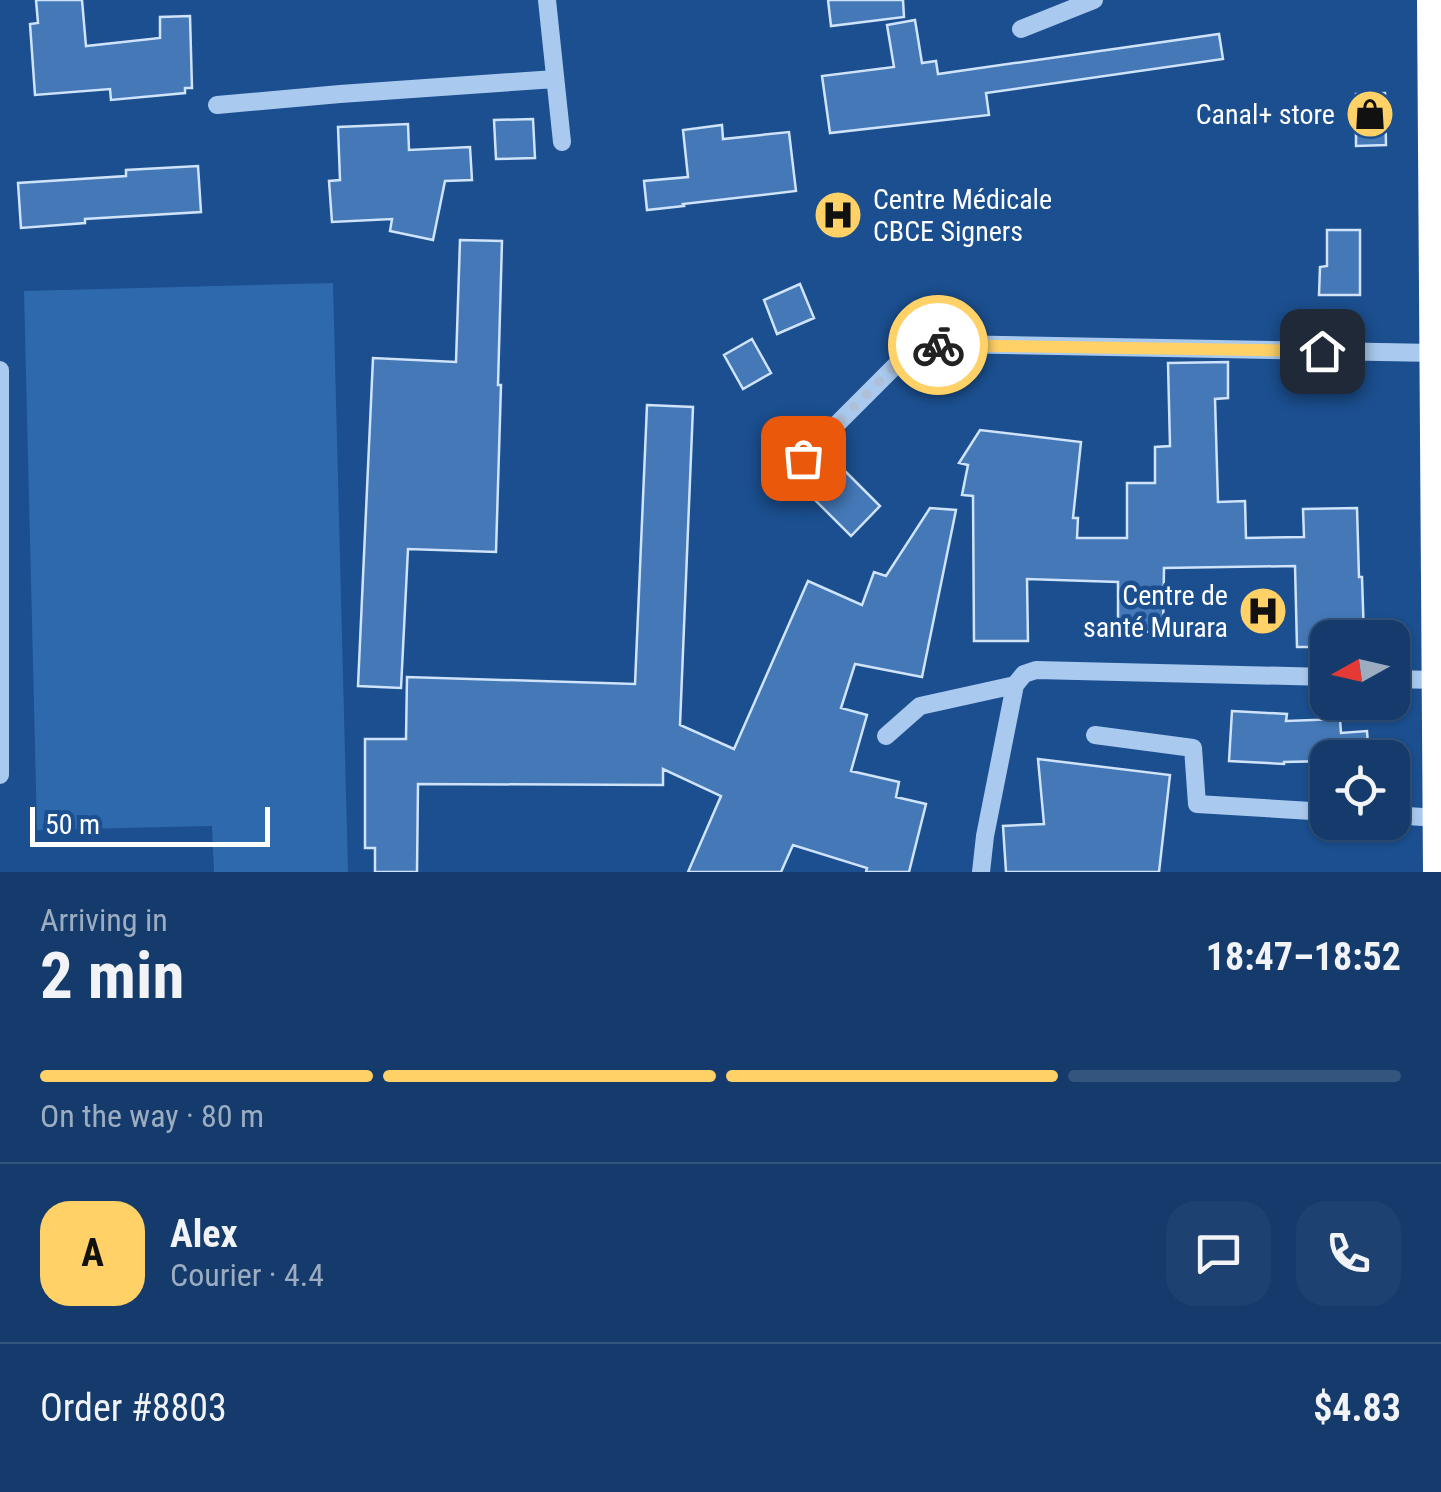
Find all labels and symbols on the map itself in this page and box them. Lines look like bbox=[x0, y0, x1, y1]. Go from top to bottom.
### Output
shop icon: Canal+ store bbox=[1344, 88, 1396, 140]
place label: Canal+ store bbox=[1196, 98, 1335, 131]
place label: Centre Médicale CBCE Signers bbox=[873, 183, 1052, 248]
hospital icon: Centre Médicale CBCE Signers bbox=[812, 189, 864, 241]
courier bbox=[888, 295, 988, 395]
pin bbox=[1280, 309, 1365, 394]
pin bbox=[761, 416, 846, 501]
place label: Centre de santé Murara bbox=[1083, 579, 1228, 644]
hospital icon: Centre de santé Murara bbox=[1237, 585, 1289, 637]
north arrow bbox=[1310, 620, 1410, 720]
scale bar bbox=[30, 802, 270, 846]

